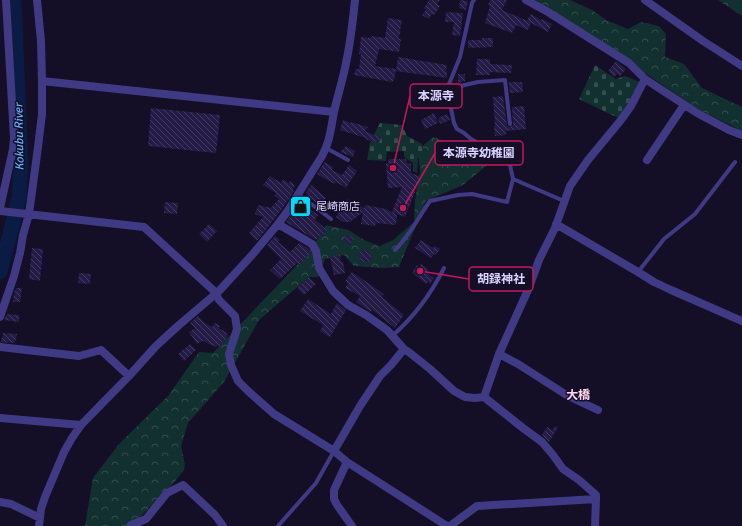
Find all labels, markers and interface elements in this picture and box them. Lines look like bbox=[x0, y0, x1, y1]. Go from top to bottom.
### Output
callout: 本源寺 bbox=[410, 84, 462, 108]
text: 本源寺 bbox=[418, 89, 454, 104]
water label: Kokubu River bbox=[11, 102, 28, 171]
callout: 本源寺幼稚園 bbox=[435, 141, 523, 165]
text: 本源寺幼稚園 bbox=[443, 146, 515, 161]
shop icon: 尾崎商店 bbox=[287, 193, 313, 219]
place label: 尾崎商店 bbox=[316, 200, 360, 213]
callout: 胡録神社 bbox=[469, 267, 533, 291]
text: 胡録神社 bbox=[477, 272, 525, 287]
district label: 大橋 bbox=[566, 388, 591, 403]

